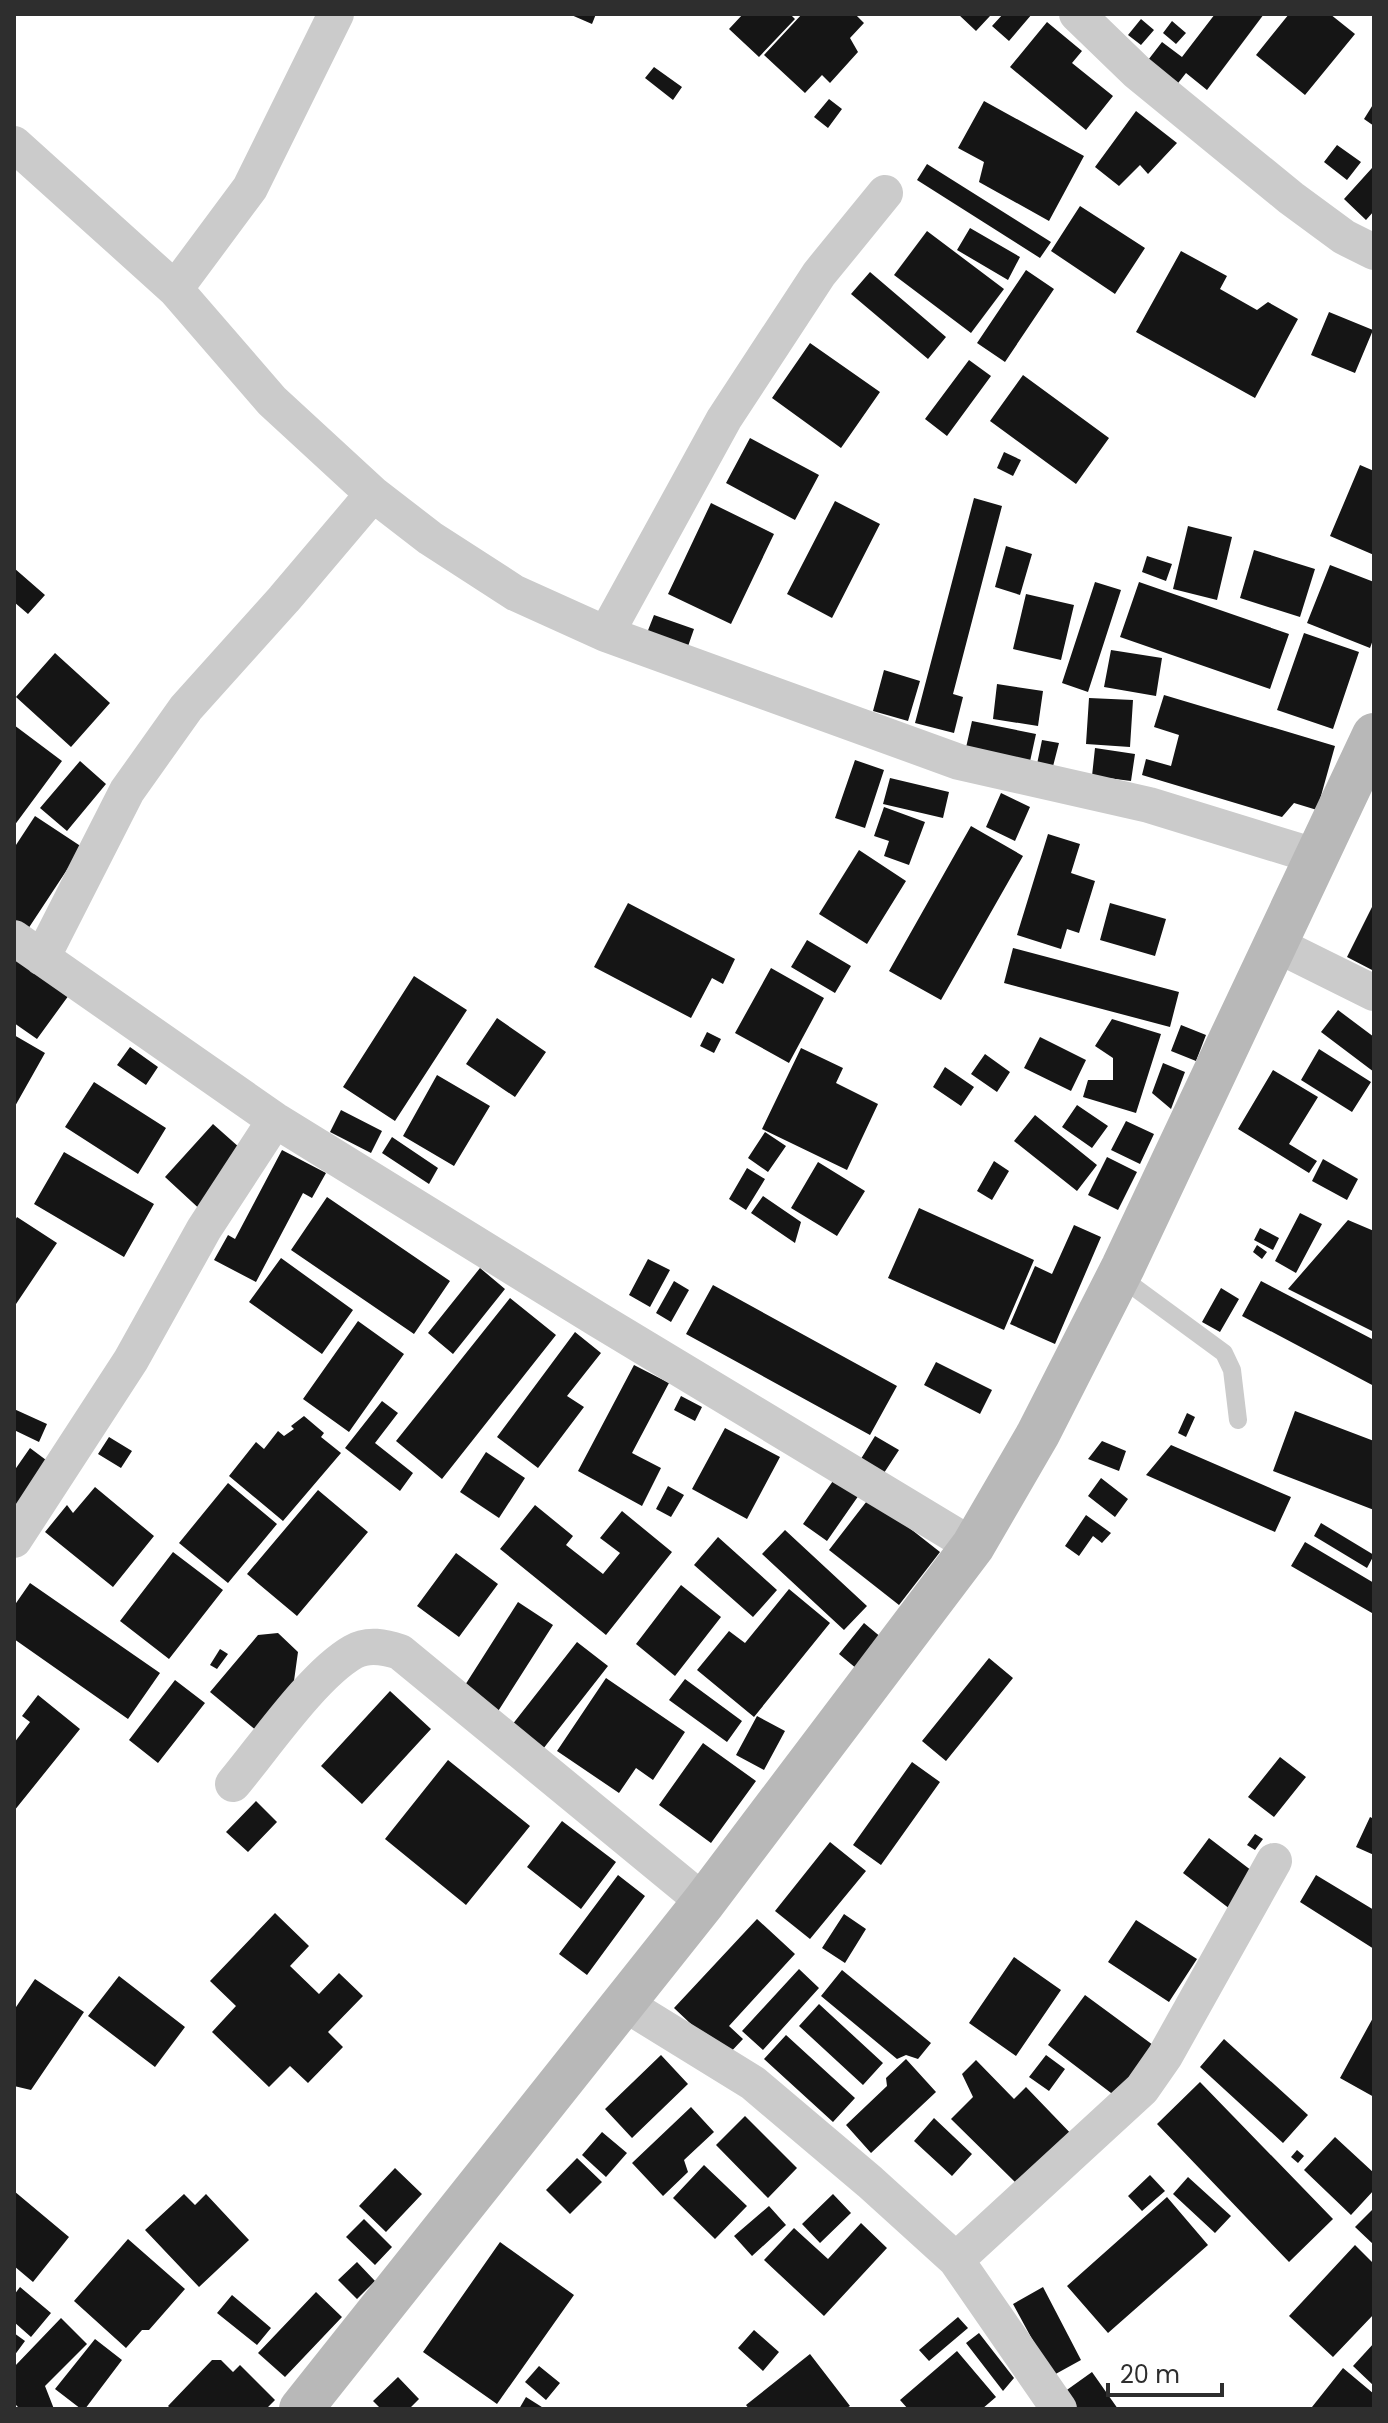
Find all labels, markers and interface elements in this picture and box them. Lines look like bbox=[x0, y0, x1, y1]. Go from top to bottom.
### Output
scale bar bbox=[1108, 2347, 1222, 2397]
text: 20 m bbox=[1120, 2358, 1180, 2391]

